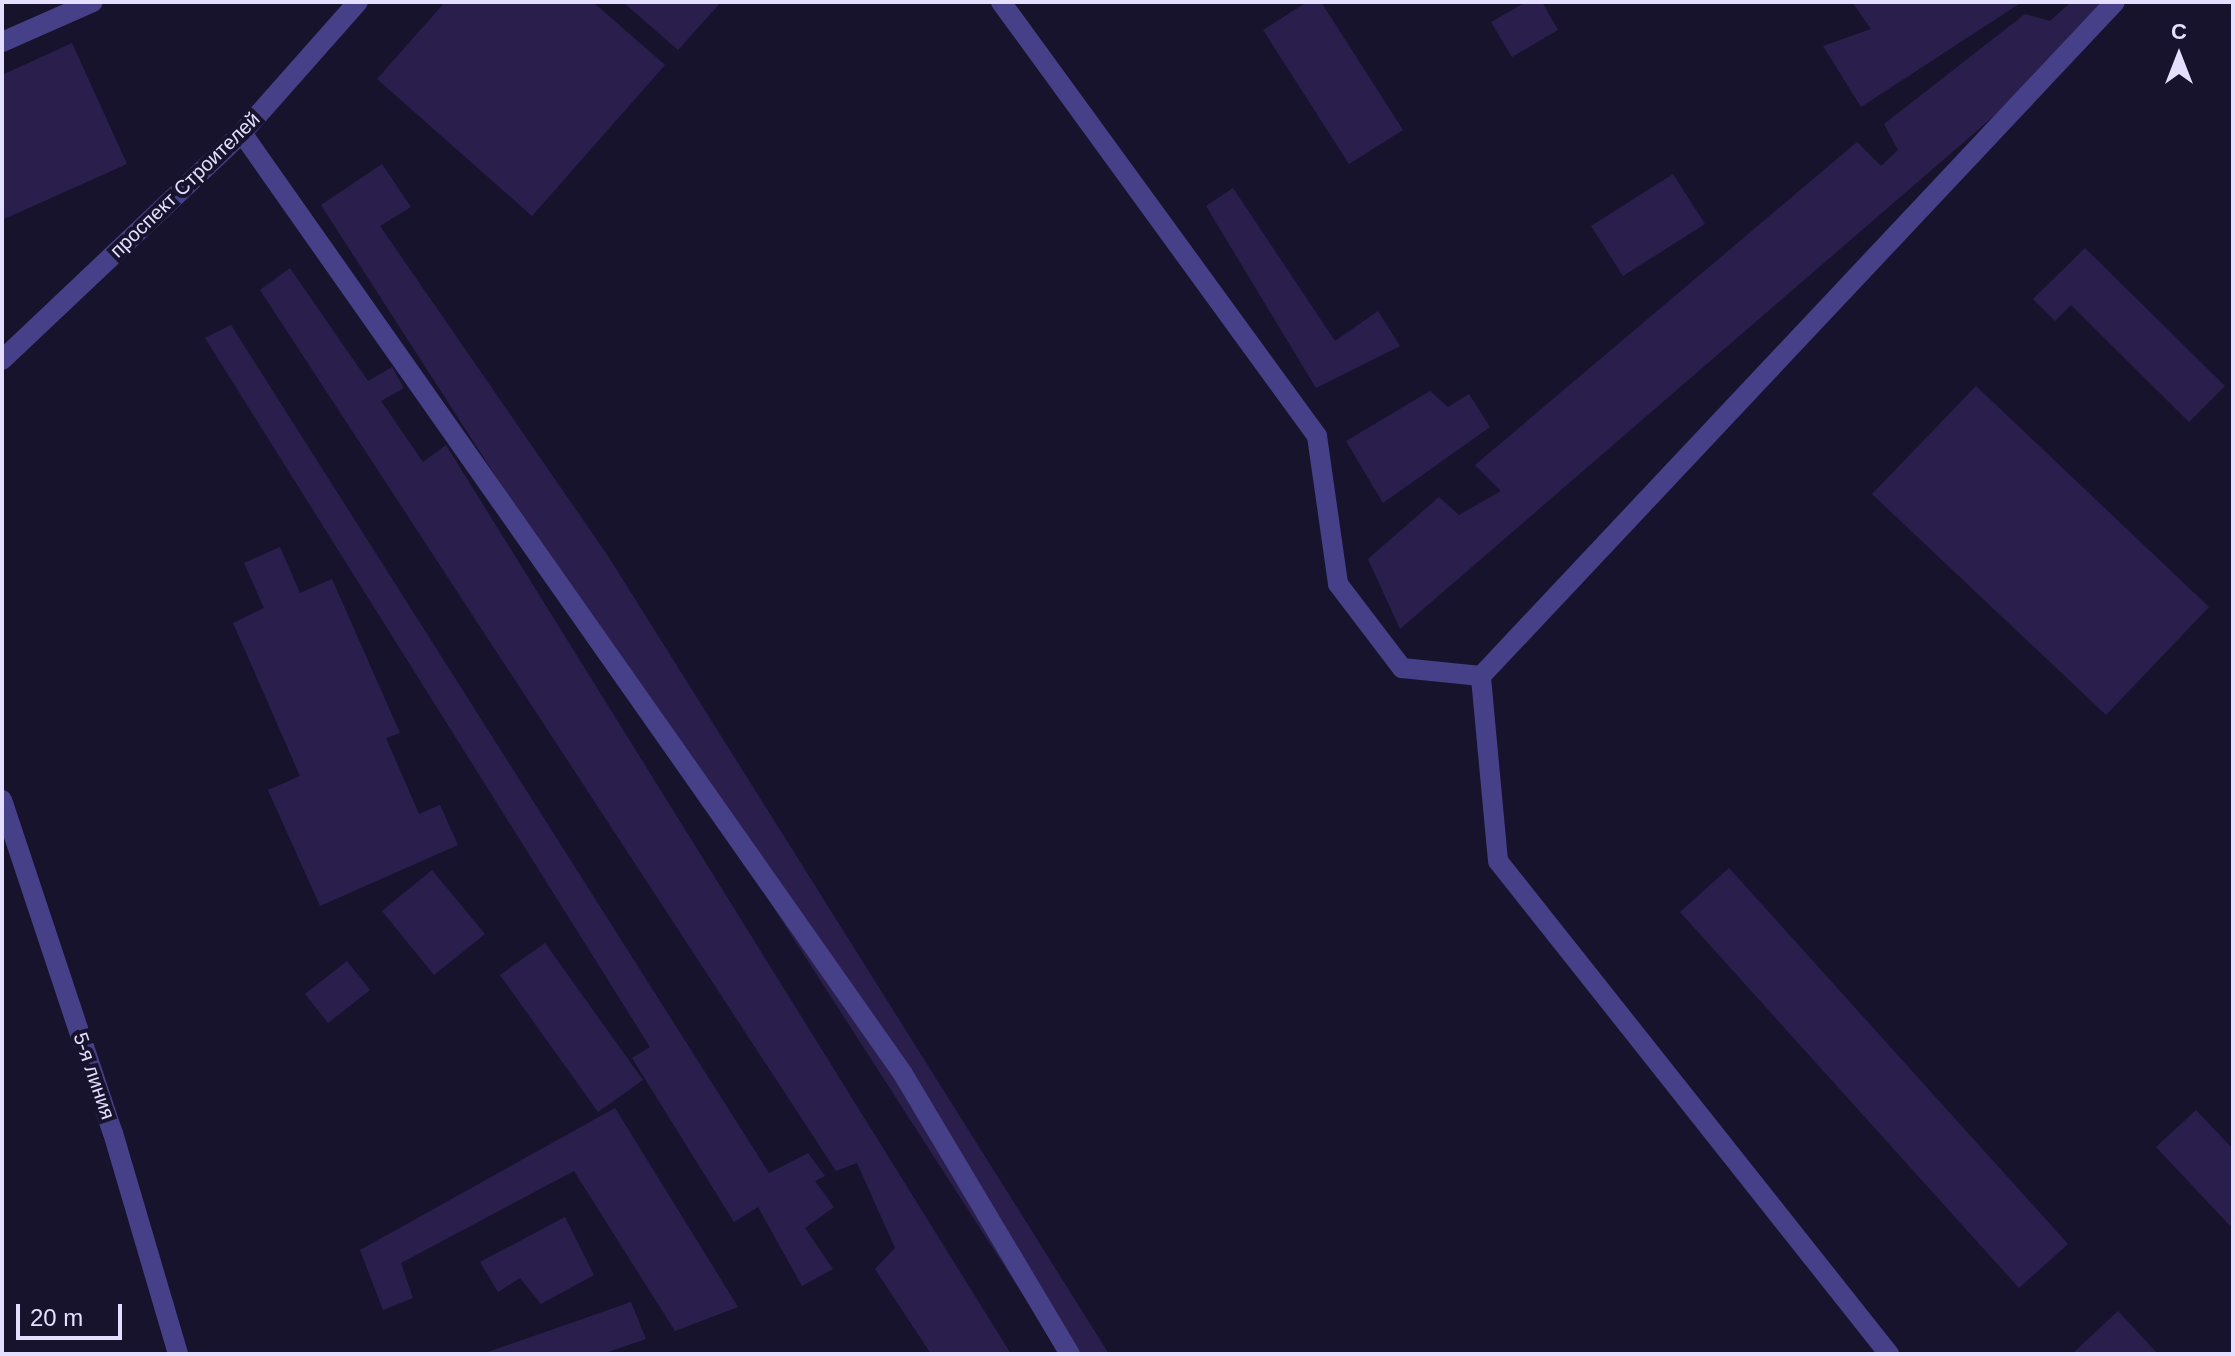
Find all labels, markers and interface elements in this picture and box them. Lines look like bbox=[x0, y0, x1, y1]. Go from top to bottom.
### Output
north arrow bbox=[2139, 16, 2219, 96]
text: С bbox=[2171, 19, 2187, 44]
street label: проспект Строителей bbox=[105, 107, 265, 263]
street label: 5-я линия bbox=[68, 1030, 120, 1122]
scale bar bbox=[20, 1288, 126, 1338]
text: 20 m bbox=[30, 1304, 83, 1331]

